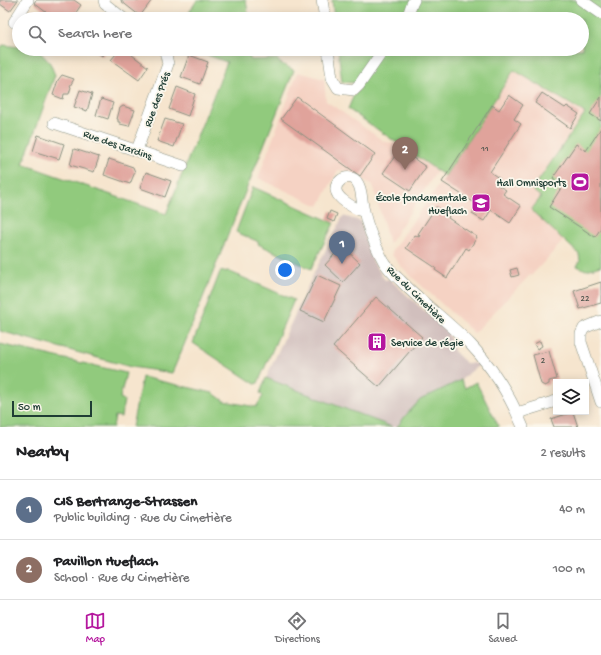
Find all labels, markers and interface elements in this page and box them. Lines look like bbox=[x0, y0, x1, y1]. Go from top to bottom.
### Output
search box bbox=[12, 12, 589, 56]
icon: search bbox=[26, 23, 48, 45]
text: Search here bbox=[58, 25, 132, 43]
street label: Rue des Prés bbox=[142, 70, 174, 129]
street label: Rue des Jardins bbox=[81, 129, 154, 164]
pin: 2 bbox=[392, 137, 418, 170]
house number: 11 bbox=[480, 144, 489, 155]
sports icon: Hall Omnisports bbox=[569, 171, 591, 193]
place label: Hall Omnisports bbox=[497, 178, 567, 190]
place label: École fondamentale Hueflach bbox=[376, 192, 467, 218]
school or university icon: École fondamentale Hueflach bbox=[470, 192, 492, 214]
pin: 1 bbox=[329, 231, 355, 264]
your location bbox=[275, 260, 295, 280]
street label: Rue du Cimetière bbox=[384, 264, 448, 327]
house number: 22 bbox=[581, 294, 590, 305]
building icon: Service de régie bbox=[366, 331, 388, 353]
place label: Service de régie bbox=[391, 338, 464, 350]
house number: 2 bbox=[541, 356, 546, 367]
map controls bbox=[553, 379, 589, 415]
button: layers bbox=[553, 379, 589, 415]
scale bar bbox=[12, 399, 92, 418]
text: 50 m bbox=[18, 402, 40, 414]
text: Nearby bbox=[16, 443, 69, 463]
text: 2 results bbox=[540, 446, 585, 461]
text: CIS Bertrange-Strassen bbox=[54, 493, 197, 511]
text: 1 bbox=[26, 502, 32, 517]
text: 40 m bbox=[559, 502, 585, 517]
text: Public building · Rue du Cimetière bbox=[54, 511, 232, 526]
text: Pavillon Hueflach bbox=[54, 553, 158, 571]
text: 2 bbox=[26, 562, 32, 577]
text: 100 m bbox=[553, 562, 585, 577]
text: School · Rue du Cimetière bbox=[54, 571, 189, 586]
tab: Map bbox=[84, 610, 106, 646]
tab: Directions bbox=[275, 610, 320, 646]
tab: Saved bbox=[488, 610, 517, 646]

